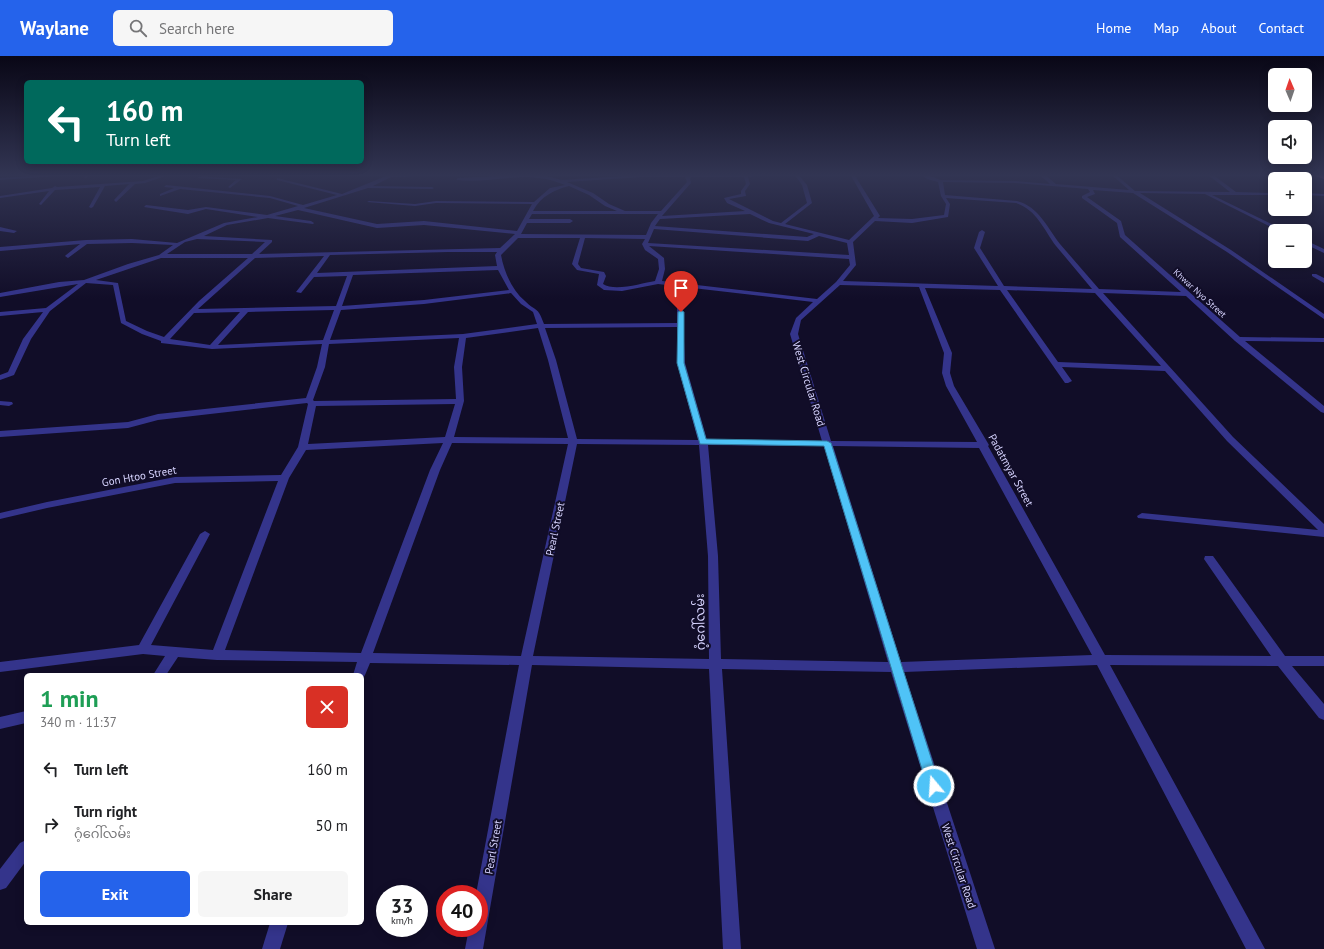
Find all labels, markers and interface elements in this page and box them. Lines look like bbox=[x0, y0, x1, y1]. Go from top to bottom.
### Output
search box bbox=[113, 10, 393, 46]
text: Waylane bbox=[20, 16, 89, 40]
icon: search bbox=[127, 17, 149, 39]
text: Search here bbox=[159, 19, 235, 38]
text: Home bbox=[1096, 19, 1131, 37]
text: Map bbox=[1153, 19, 1179, 37]
text: About bbox=[1201, 19, 1237, 37]
text: Contact bbox=[1259, 19, 1304, 37]
north arrow bbox=[1268, 68, 1312, 112]
map controls bbox=[1268, 68, 1312, 268]
text: 160 m bbox=[106, 92, 183, 129]
icon: left bbox=[40, 96, 92, 148]
button: sound bbox=[1268, 120, 1312, 164]
text: Turn left bbox=[106, 128, 171, 151]
button: + bbox=[1268, 172, 1312, 216]
button: − bbox=[1268, 224, 1312, 268]
street label: Khwar Nyo Street bbox=[1171, 266, 1229, 320]
pin bbox=[664, 271, 698, 312]
icon: arrive bbox=[670, 277, 692, 299]
street label: West Circular Road bbox=[789, 340, 829, 428]
street label: Padatmyar Street bbox=[985, 431, 1037, 509]
street label: Gon Htoo Street bbox=[101, 463, 178, 489]
street label: Pearl Street bbox=[542, 500, 568, 557]
street label: ဂံ့ဂေါ်လမ်း bbox=[691, 593, 709, 651]
text: 1 min bbox=[40, 683, 99, 714]
button: close bbox=[306, 686, 348, 728]
text: 340 m · 11:37 bbox=[40, 714, 117, 731]
icon: left bbox=[40, 758, 62, 780]
text: Turn left bbox=[74, 760, 128, 779]
text: 160 m bbox=[307, 760, 348, 779]
position arrow bbox=[913, 765, 955, 807]
text: Turn right bbox=[74, 802, 137, 821]
icon: right bbox=[40, 814, 62, 836]
text: 50 m bbox=[315, 816, 348, 835]
street label: Pearl Street bbox=[481, 819, 505, 875]
street label: West Circular Road bbox=[939, 822, 979, 910]
text: ဂံ့ဂေါ်လမ်း bbox=[74, 825, 131, 842]
button: Exit bbox=[40, 871, 190, 917]
button: Share bbox=[198, 871, 348, 917]
speed limit sign: 40 bbox=[436, 885, 488, 937]
text: 33 bbox=[391, 893, 413, 919]
text: km/h bbox=[391, 914, 413, 927]

